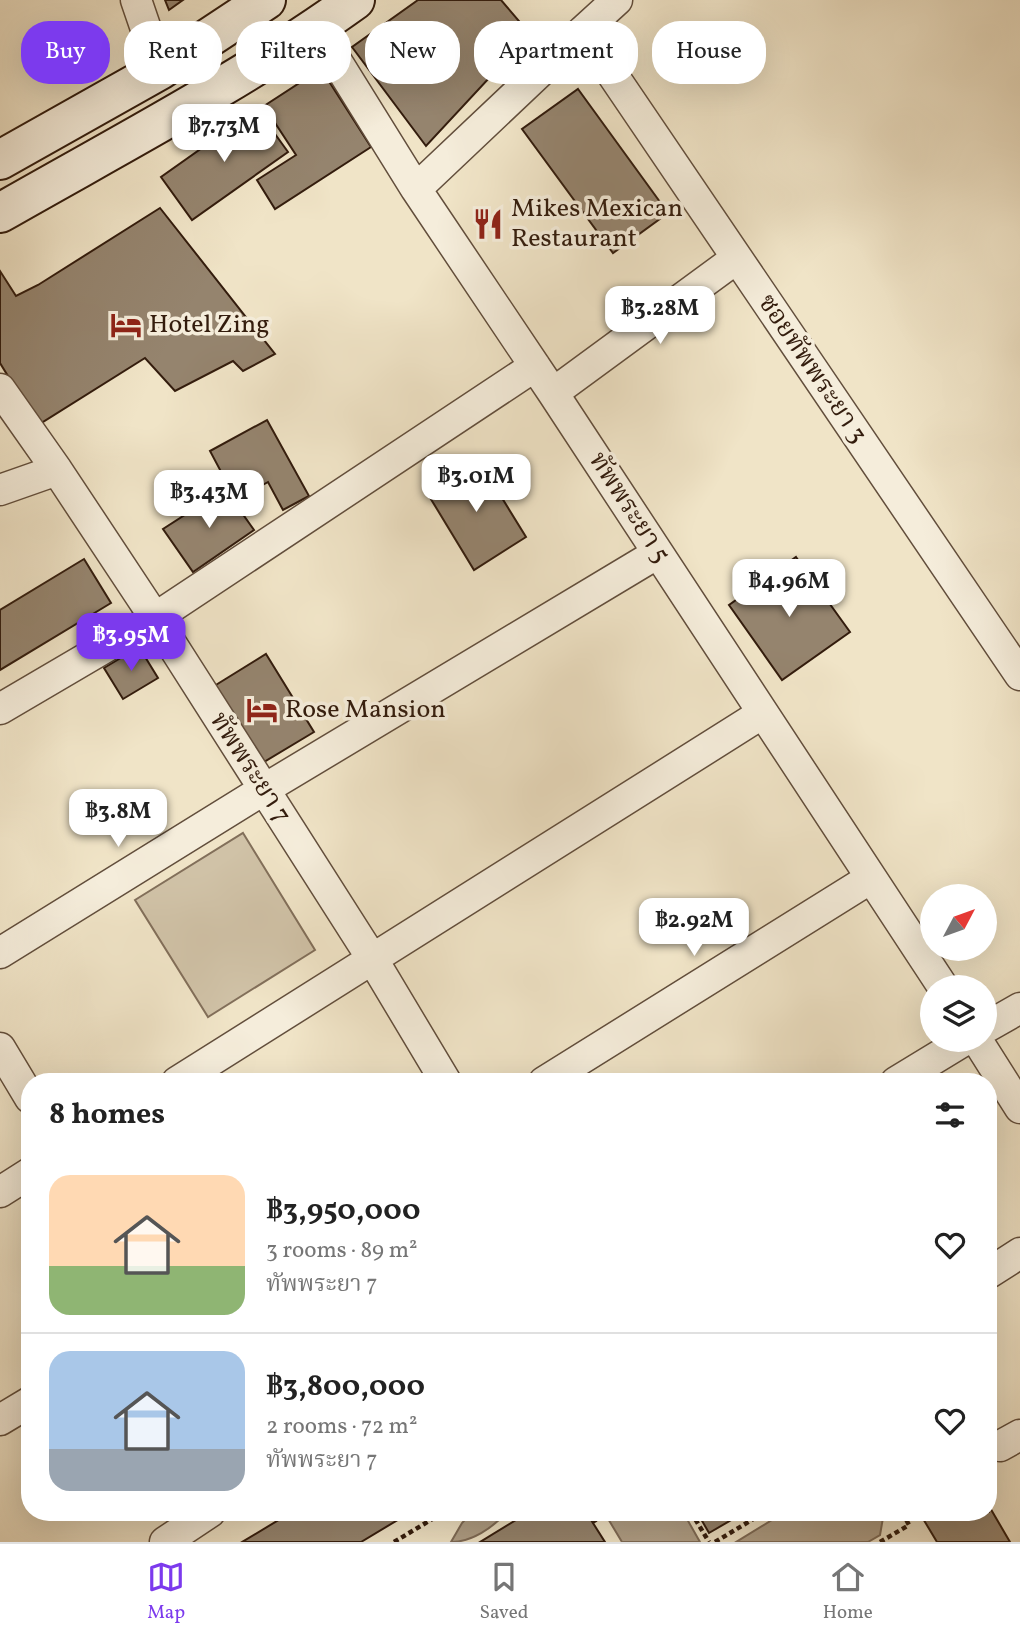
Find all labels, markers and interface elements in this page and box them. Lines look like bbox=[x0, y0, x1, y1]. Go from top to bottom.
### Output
chip: Buy bbox=[21, 21, 110, 84]
chip: Rent bbox=[124, 21, 222, 84]
chip: Filters bbox=[236, 21, 351, 84]
chip: New bbox=[365, 21, 460, 84]
chip: Apartment bbox=[474, 21, 638, 84]
chip: House bbox=[652, 21, 766, 84]
pin: ฿7.73M bbox=[167, 104, 281, 164]
text: ฿7.73M bbox=[188, 111, 260, 143]
place label: Mikes Mexican Restaurant bbox=[511, 191, 683, 257]
restaurant icon: Mikes Mexican Restaurant bbox=[471, 207, 505, 241]
pin: ฿3.28M bbox=[603, 286, 717, 346]
street label: ซอยทัพพระยา 3 bbox=[749, 287, 875, 451]
text: ฿3.28M bbox=[621, 293, 699, 325]
place label: Hotel Zing bbox=[149, 307, 270, 343]
hotel icon: Hotel Zing bbox=[109, 308, 143, 342]
street label: ทัพพระยา 5 bbox=[580, 445, 678, 571]
pin: ฿3.01M bbox=[419, 454, 533, 514]
text: ฿3.01M bbox=[438, 461, 514, 493]
pin: ฿3.43M bbox=[152, 470, 266, 530]
text: ฿3.43M bbox=[170, 477, 248, 509]
pin: ฿4.96M bbox=[732, 560, 846, 619]
text: ฿4.96M bbox=[748, 566, 830, 598]
pin: ฿3.95M bbox=[74, 614, 188, 673]
text: ฿3.95M bbox=[93, 620, 170, 652]
place label: Rose Mansion bbox=[285, 692, 446, 728]
hotel icon: Rose Mansion bbox=[245, 693, 279, 727]
street label: ทัพพระยา 7 bbox=[201, 705, 299, 831]
pin: ฿3.8M bbox=[69, 790, 167, 849]
text: ฿3.8M bbox=[85, 796, 151, 828]
north arrow bbox=[920, 884, 998, 961]
map controls bbox=[920, 884, 997, 1052]
pin: ฿2.92M bbox=[637, 898, 751, 958]
text: ฿2.92M bbox=[655, 905, 733, 937]
button: layers bbox=[920, 975, 997, 1052]
text: 8 homes bbox=[49, 1094, 165, 1136]
icon: filters bbox=[931, 1096, 969, 1134]
text: ฿3,950,000 bbox=[266, 1190, 420, 1232]
icon: home bbox=[105, 1203, 189, 1287]
icon: heart bbox=[931, 1226, 969, 1264]
text: 3 rooms · 89 m² bbox=[266, 1235, 418, 1267]
text: ทัพพระยา 7 bbox=[266, 1269, 377, 1301]
text: ฿3,800,000 bbox=[266, 1366, 425, 1408]
icon: home bbox=[105, 1379, 189, 1463]
icon: heart bbox=[931, 1402, 969, 1440]
text: 2 rooms · 72 m² bbox=[266, 1411, 417, 1443]
text: ทัพพระยา 7 bbox=[266, 1445, 377, 1477]
tab: Map bbox=[147, 1558, 185, 1626]
tab: Saved bbox=[479, 1558, 528, 1626]
tab: Home bbox=[823, 1558, 873, 1626]

